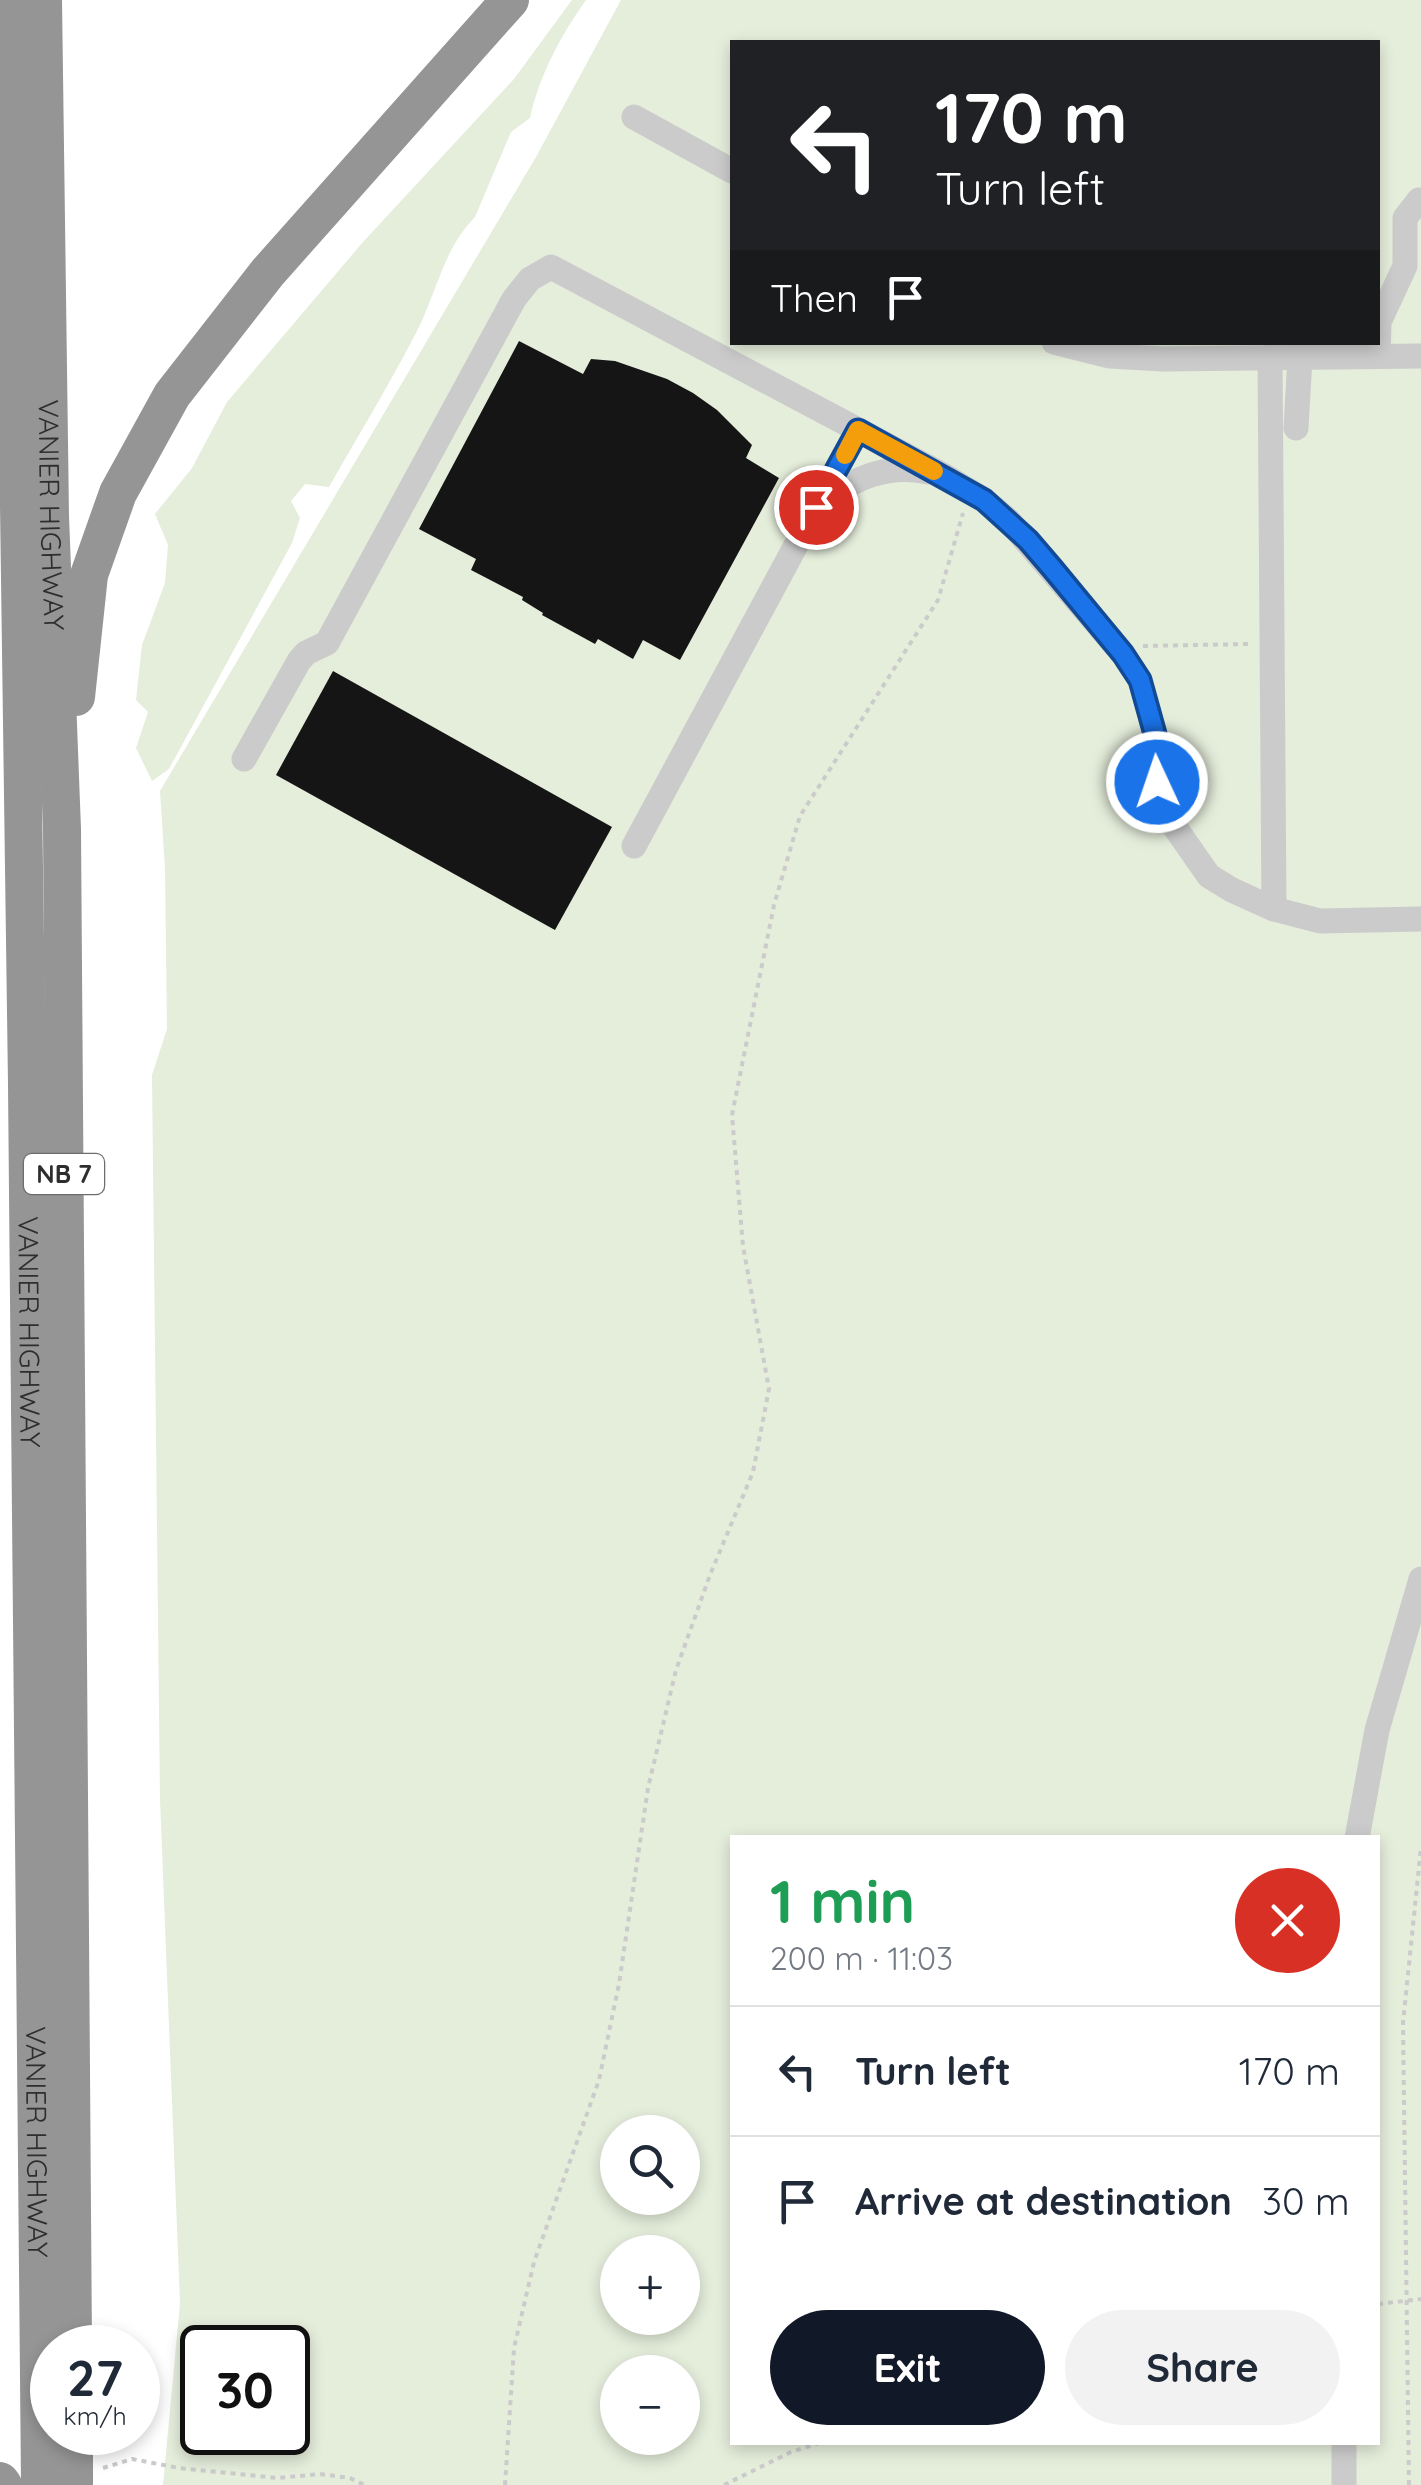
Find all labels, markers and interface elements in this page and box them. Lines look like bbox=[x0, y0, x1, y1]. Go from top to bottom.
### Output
text: 170 m bbox=[935, 73, 1128, 161]
icon: left bbox=[770, 80, 900, 210]
text: Turn left bbox=[935, 160, 1105, 216]
icon: arrive bbox=[878, 270, 933, 325]
text: Then bbox=[770, 274, 858, 322]
street label: VANIER HIGHWAY bbox=[31, 399, 72, 632]
pin bbox=[774, 465, 859, 550]
icon: arrive bbox=[789, 480, 844, 535]
position arrow bbox=[1105, 730, 1209, 834]
road number: NB 7 bbox=[24, 1154, 104, 1194]
street label: VANIER HIGHWAY bbox=[11, 1216, 48, 1448]
text: 1 min bbox=[770, 1863, 915, 1938]
button: close bbox=[1235, 1868, 1340, 1973]
text: 200 m · 11:03 bbox=[770, 1938, 953, 1978]
street label: VANIER HIGHWAY bbox=[19, 2026, 56, 2258]
icon: left bbox=[770, 2044, 825, 2099]
text: Turn left bbox=[855, 2047, 1011, 2095]
text: 170 m bbox=[1239, 2047, 1340, 2095]
map controls bbox=[600, 2115, 700, 2455]
button: search bbox=[600, 2115, 700, 2215]
icon: arrive bbox=[770, 2174, 825, 2229]
text: Arrive at destination bbox=[855, 2177, 1232, 2225]
text: 30 m bbox=[1262, 2177, 1350, 2225]
button: + bbox=[600, 2235, 700, 2335]
button: Exit bbox=[770, 2310, 1045, 2425]
button: Share bbox=[1065, 2310, 1340, 2425]
speed limit sign: 30 bbox=[180, 2325, 310, 2455]
text: 27 bbox=[67, 2346, 123, 2409]
button: − bbox=[600, 2355, 700, 2455]
text: km/h bbox=[63, 2400, 127, 2431]

